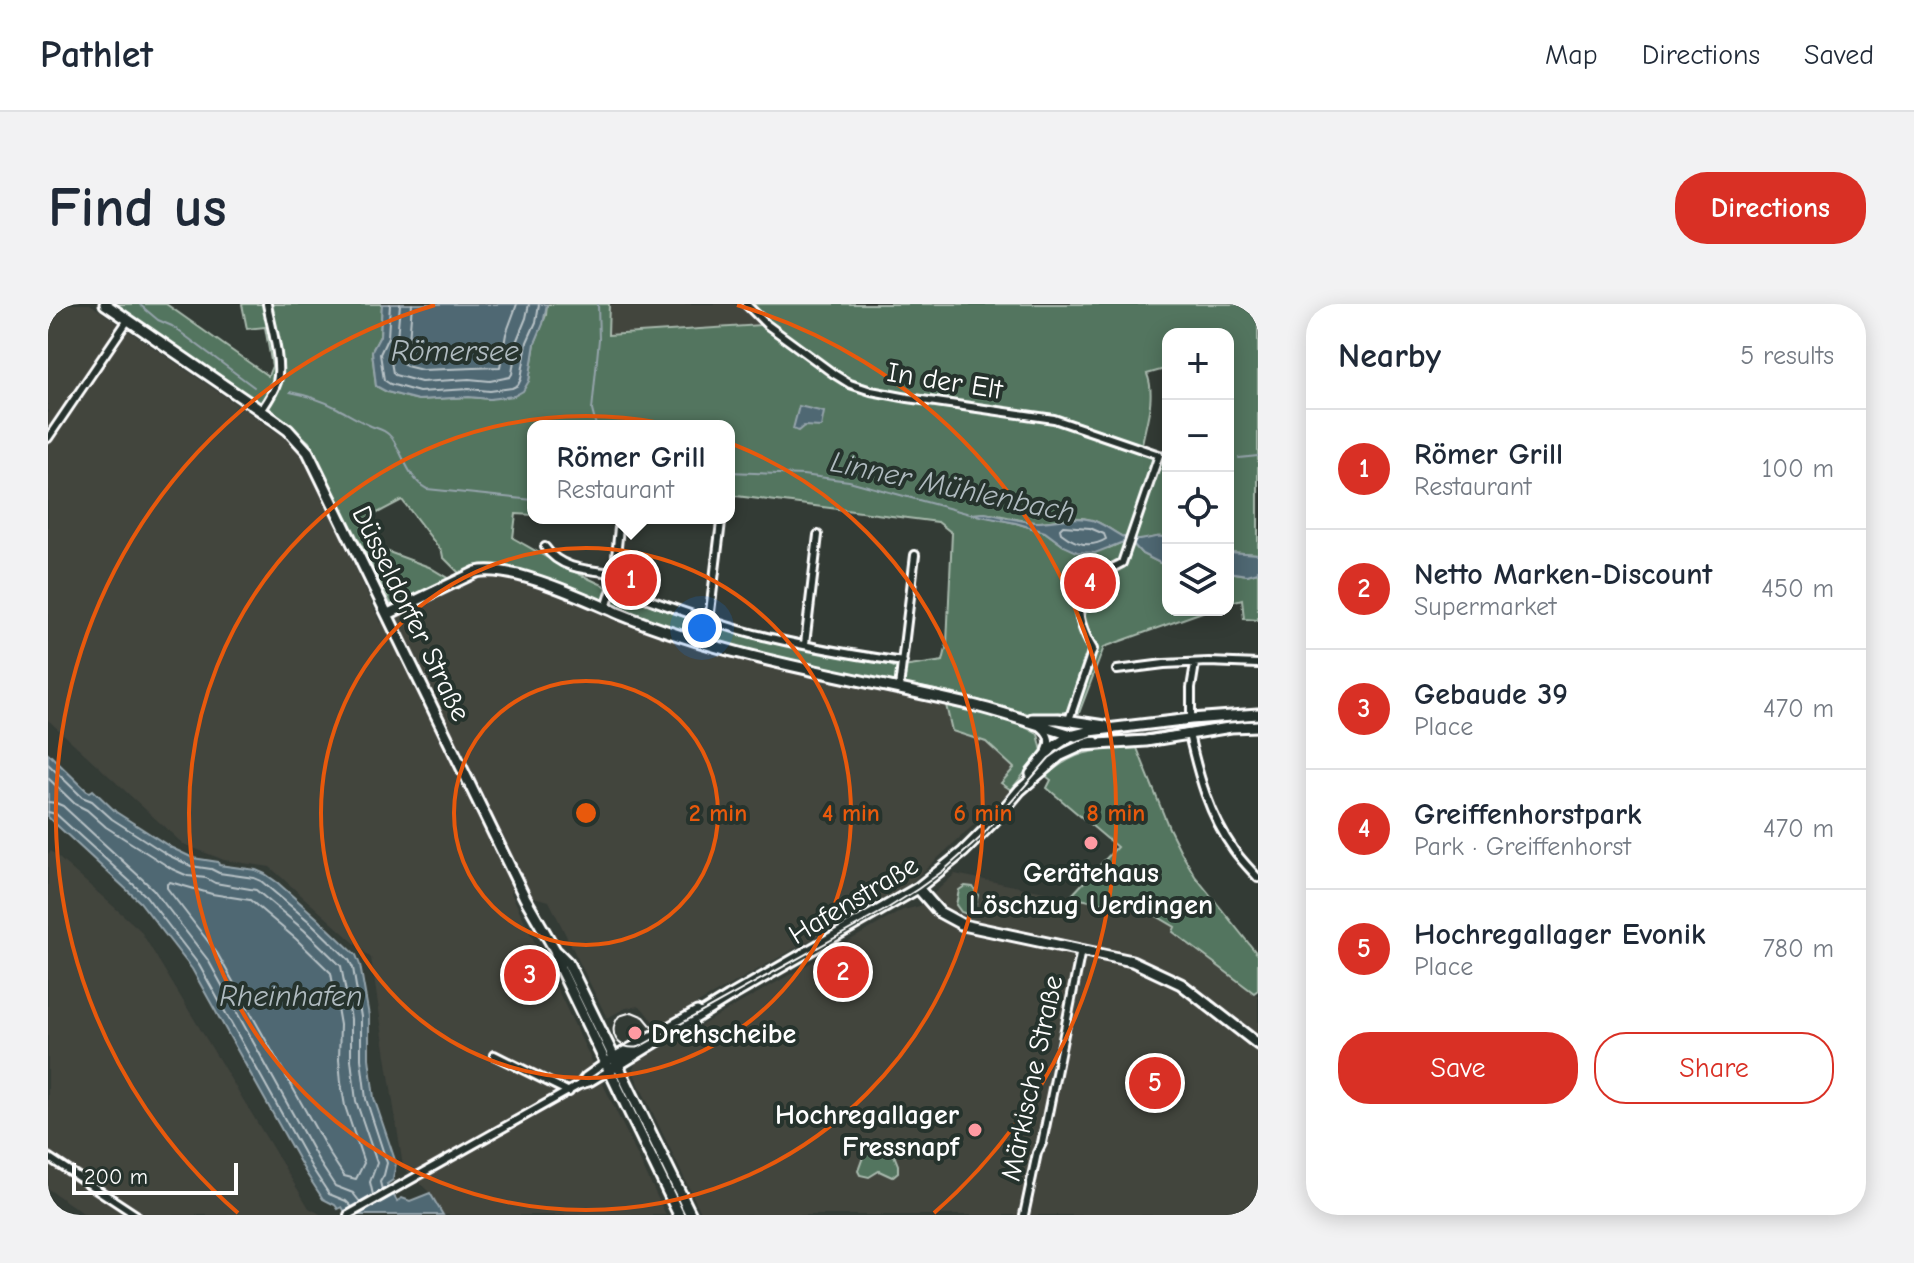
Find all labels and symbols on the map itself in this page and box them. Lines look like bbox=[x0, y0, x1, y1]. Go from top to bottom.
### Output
water label: Römersee bbox=[391, 334, 519, 369]
street label: In der Elt bbox=[885, 356, 1006, 406]
water label: Linner Mühlenbach bbox=[827, 444, 1079, 531]
street label: Düsseldorfer Straße bbox=[345, 501, 477, 726]
pin: 1 bbox=[605, 550, 657, 610]
pin: 4 bbox=[1064, 553, 1116, 613]
your location bbox=[682, 608, 722, 648]
centre of rings bbox=[572, 799, 600, 827]
text: 2 min bbox=[689, 799, 747, 827]
text: 4 min bbox=[822, 799, 880, 827]
text: 6 min bbox=[953, 799, 1013, 827]
text: 8 min bbox=[1087, 799, 1145, 827]
marker: Gerätehaus Löschzug Uerdingen bbox=[1082, 834, 1100, 852]
street label: Hafenstraße bbox=[783, 849, 924, 951]
place label: Gerätehaus Löschzug Uerdingen bbox=[969, 857, 1213, 921]
pin: 2 bbox=[817, 942, 869, 1002]
pin: 3 bbox=[504, 945, 556, 1005]
street label: Märkische Straße bbox=[995, 972, 1069, 1184]
water label: Rheinhafen bbox=[219, 979, 363, 1014]
place label: Drehscheibe bbox=[651, 1018, 797, 1050]
marker: Drehscheibe bbox=[626, 1024, 644, 1042]
pin: 5 bbox=[1129, 1053, 1181, 1113]
place label: Hochregallager Fressnapf bbox=[775, 1099, 960, 1163]
marker: Hochregallager Fressnapf bbox=[966, 1121, 984, 1139]
scale bar bbox=[72, 1159, 238, 1195]

